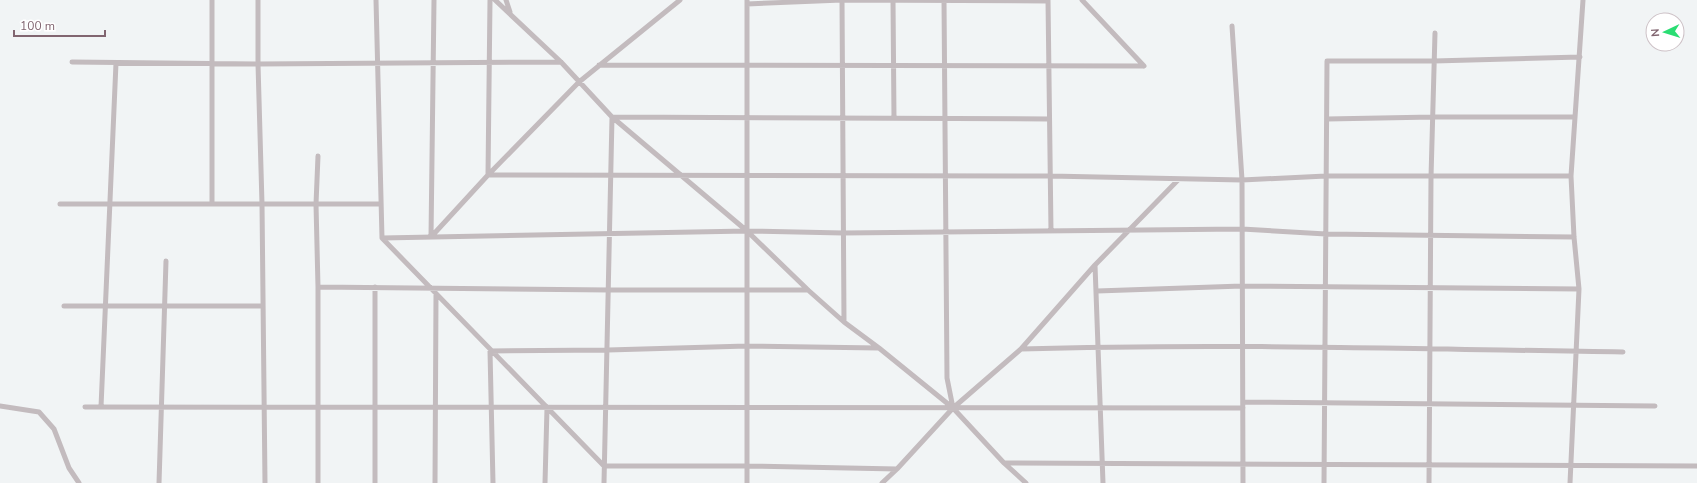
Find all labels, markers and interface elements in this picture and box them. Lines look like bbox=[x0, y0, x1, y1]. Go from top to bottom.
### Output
scale bar bbox=[14, 12, 105, 38]
north arrow bbox=[1645, 12, 1685, 52]
text: 100 m bbox=[20, 18, 55, 34]
text: N bbox=[1648, 28, 1663, 37]

